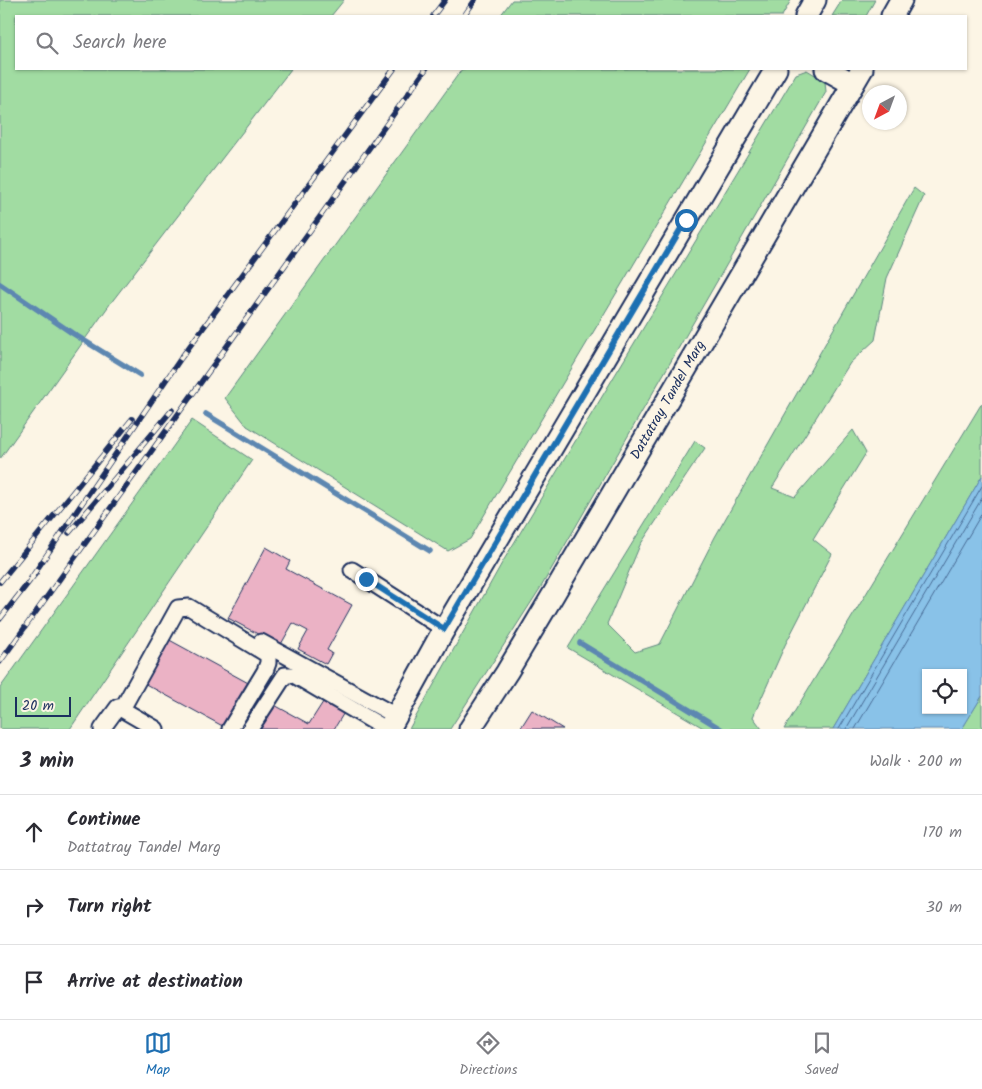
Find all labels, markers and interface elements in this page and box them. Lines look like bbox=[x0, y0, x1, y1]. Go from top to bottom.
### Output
search box bbox=[15, 15, 967, 70]
text: Search here bbox=[73, 28, 167, 58]
icon: search bbox=[33, 29, 61, 57]
north arrow bbox=[862, 85, 907, 130]
route start bbox=[675, 209, 698, 232]
street label: Dattatray Tandel Marg bbox=[625, 336, 711, 464]
route end bbox=[355, 568, 378, 591]
map controls bbox=[922, 669, 967, 714]
button: locate bbox=[922, 669, 967, 714]
scale bar bbox=[15, 694, 71, 717]
text: 20 m bbox=[22, 695, 54, 717]
text: 3 min bbox=[20, 745, 74, 778]
text: Walk · 200 m bbox=[869, 749, 962, 774]
text: Continue bbox=[67, 805, 140, 835]
icon: ahead bbox=[20, 818, 48, 846]
text: 170 m bbox=[922, 820, 962, 845]
text: Dattatray Tandel Marg bbox=[67, 835, 221, 860]
text: Turn right bbox=[67, 892, 152, 922]
icon: right bbox=[20, 893, 48, 921]
text: 30 m bbox=[926, 895, 962, 920]
text: Arrive at destination bbox=[67, 967, 243, 997]
icon: arrive bbox=[20, 968, 48, 996]
tab: Map bbox=[144, 1029, 172, 1081]
tab: Directions bbox=[459, 1029, 517, 1081]
tab: Saved bbox=[805, 1029, 838, 1081]

